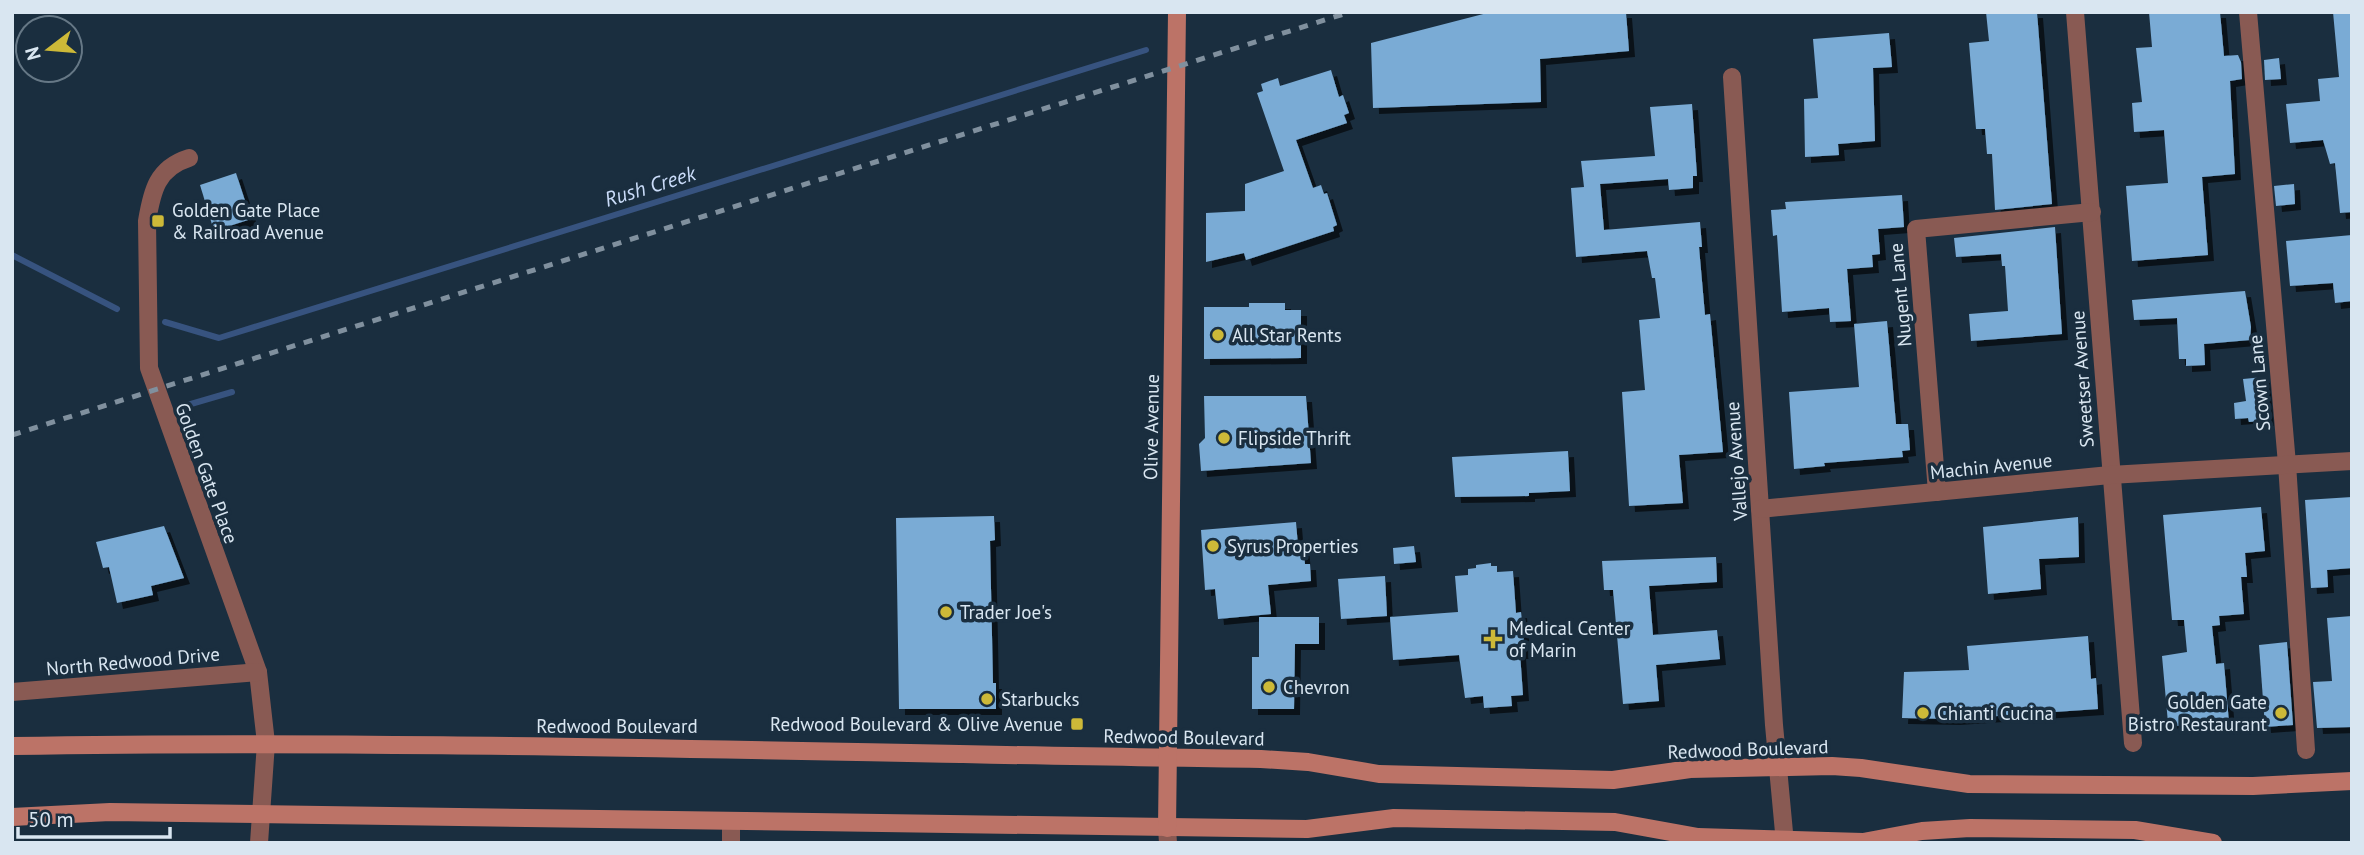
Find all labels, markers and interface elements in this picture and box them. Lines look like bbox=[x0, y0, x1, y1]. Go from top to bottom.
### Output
north arrow bbox=[14, 14, 84, 84]
text: N bbox=[19, 44, 46, 63]
water label: Rush Creek bbox=[601, 159, 700, 213]
place label: Golden Gate Place & Railroad Avenue bbox=[172, 198, 324, 244]
marker: Golden Gate Place & Railroad Avenue bbox=[150, 213, 166, 229]
street label: Nugent Lane bbox=[1884, 242, 1916, 348]
street label: Sweetser Avenue bbox=[2065, 310, 2099, 448]
place label: All Star Rents bbox=[1232, 323, 1342, 347]
marker: All Star Rents bbox=[1210, 327, 1226, 343]
street label: Scown Lane bbox=[2243, 334, 2275, 432]
street label: Olive Avenue bbox=[1138, 374, 1164, 480]
street label: Golden Gate Place bbox=[170, 399, 244, 547]
street label: Vallejo Avenue bbox=[1720, 401, 1752, 522]
place label: Flipside Thrift bbox=[1238, 426, 1351, 450]
marker: Flipside Thrift bbox=[1216, 430, 1232, 446]
street label: Machin Avenue bbox=[1929, 448, 2053, 484]
place label: Syrus Properties bbox=[1227, 534, 1358, 558]
marker: Syrus Properties bbox=[1205, 538, 1221, 554]
place label: Trader Joe's bbox=[960, 600, 1052, 624]
marker: Trader Joe's bbox=[938, 604, 954, 620]
place label: Medical Center of Marin bbox=[1509, 616, 1631, 662]
marker: Medical Center of Marin bbox=[1483, 629, 1503, 649]
street label: North Redwood Drive bbox=[45, 641, 221, 681]
place label: Chevron bbox=[1283, 675, 1350, 699]
marker: Chevron bbox=[1261, 679, 1277, 695]
place label: Starbucks bbox=[1001, 687, 1080, 711]
place label: Golden Gate Bistro Restaurant bbox=[2128, 690, 2268, 736]
marker: Starbucks bbox=[979, 691, 995, 707]
place label: Chianti Cucina bbox=[1937, 701, 2054, 725]
marker: Chianti Cucina bbox=[1915, 705, 1931, 721]
marker: Golden Gate Bistro Restaurant bbox=[2273, 705, 2289, 721]
place label: Redwood Boulevard & Olive Avenue bbox=[770, 712, 1063, 736]
street label: Redwood Boulevard bbox=[536, 714, 698, 738]
marker: Redwood Boulevard & Olive Avenue bbox=[1069, 716, 1085, 732]
street label: Redwood Boulevard bbox=[1103, 724, 1265, 750]
street label: Redwood Boulevard bbox=[1667, 734, 1829, 764]
scale bar bbox=[18, 796, 170, 840]
text: 50 m bbox=[28, 806, 74, 833]

